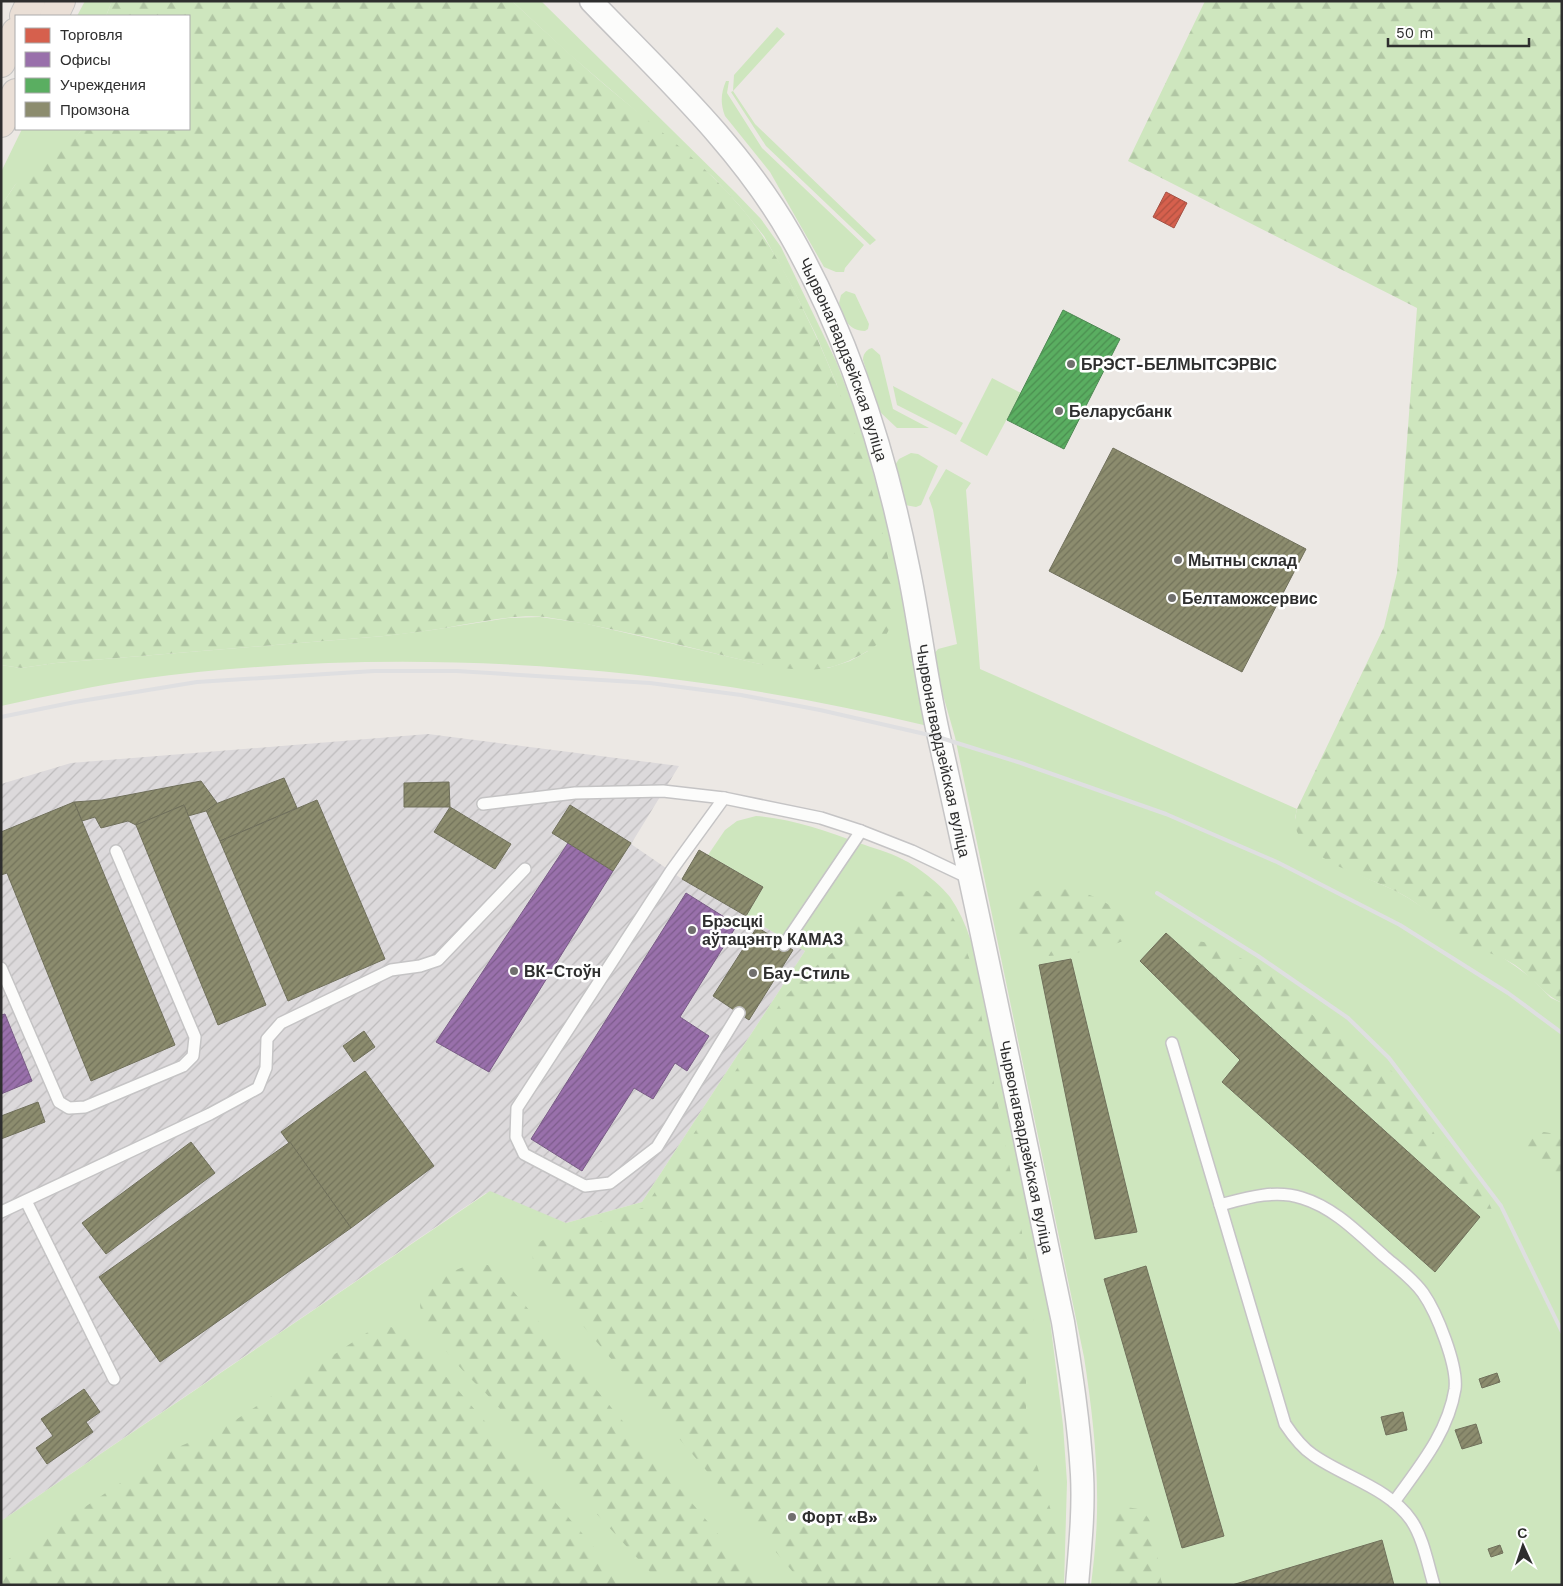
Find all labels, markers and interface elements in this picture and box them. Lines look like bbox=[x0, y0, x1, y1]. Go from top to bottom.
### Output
legend bbox=[15, 15, 190, 130]
scale bar bbox=[1388, 15, 1529, 47]
text: 50 m bbox=[1396, 24, 1433, 42]
text: Торговля bbox=[60, 26, 123, 44]
text: Офисы bbox=[60, 51, 111, 69]
text: Учреждения bbox=[60, 76, 146, 94]
text: Промзона bbox=[60, 101, 130, 119]
street label: Чырвонагвардзейская вуліца bbox=[795, 254, 892, 463]
place label: БРЭСТ-БЕЛМЫТСЭРВІС bbox=[1081, 355, 1277, 374]
marker: БРЭСТ-БЕЛМЫТСЭРВІС bbox=[1065, 358, 1077, 370]
place label: Беларусбанк bbox=[1069, 402, 1173, 421]
marker: Беларусбанк bbox=[1053, 405, 1065, 417]
place label: Мытны склад bbox=[1188, 551, 1297, 570]
marker: Мытны склад bbox=[1172, 554, 1184, 566]
place label: Белтаможсервис bbox=[1182, 589, 1318, 608]
marker: Белтаможсервис bbox=[1166, 592, 1178, 604]
street label: Чырвонагвардзейская вуліца bbox=[912, 643, 975, 859]
place label: Брэсцкі аўтацэнтр КАМАЗ bbox=[702, 912, 843, 949]
marker: Брэсцкі аўтацэнтр КАМАЗ bbox=[686, 924, 698, 936]
place label: ВК-Стоўн bbox=[524, 962, 601, 981]
place label: Бау-Стиль bbox=[763, 964, 850, 983]
marker: ВК-Стоўн bbox=[508, 965, 520, 977]
marker: Бау-Стиль bbox=[747, 967, 759, 979]
street label: Чырвонагвардзейская вуліца bbox=[995, 1039, 1058, 1255]
place label: Форт «В» bbox=[802, 1508, 878, 1527]
marker: Форт «В» bbox=[786, 1511, 798, 1523]
north arrow bbox=[1498, 1521, 1548, 1571]
text: С bbox=[1517, 1525, 1528, 1541]

